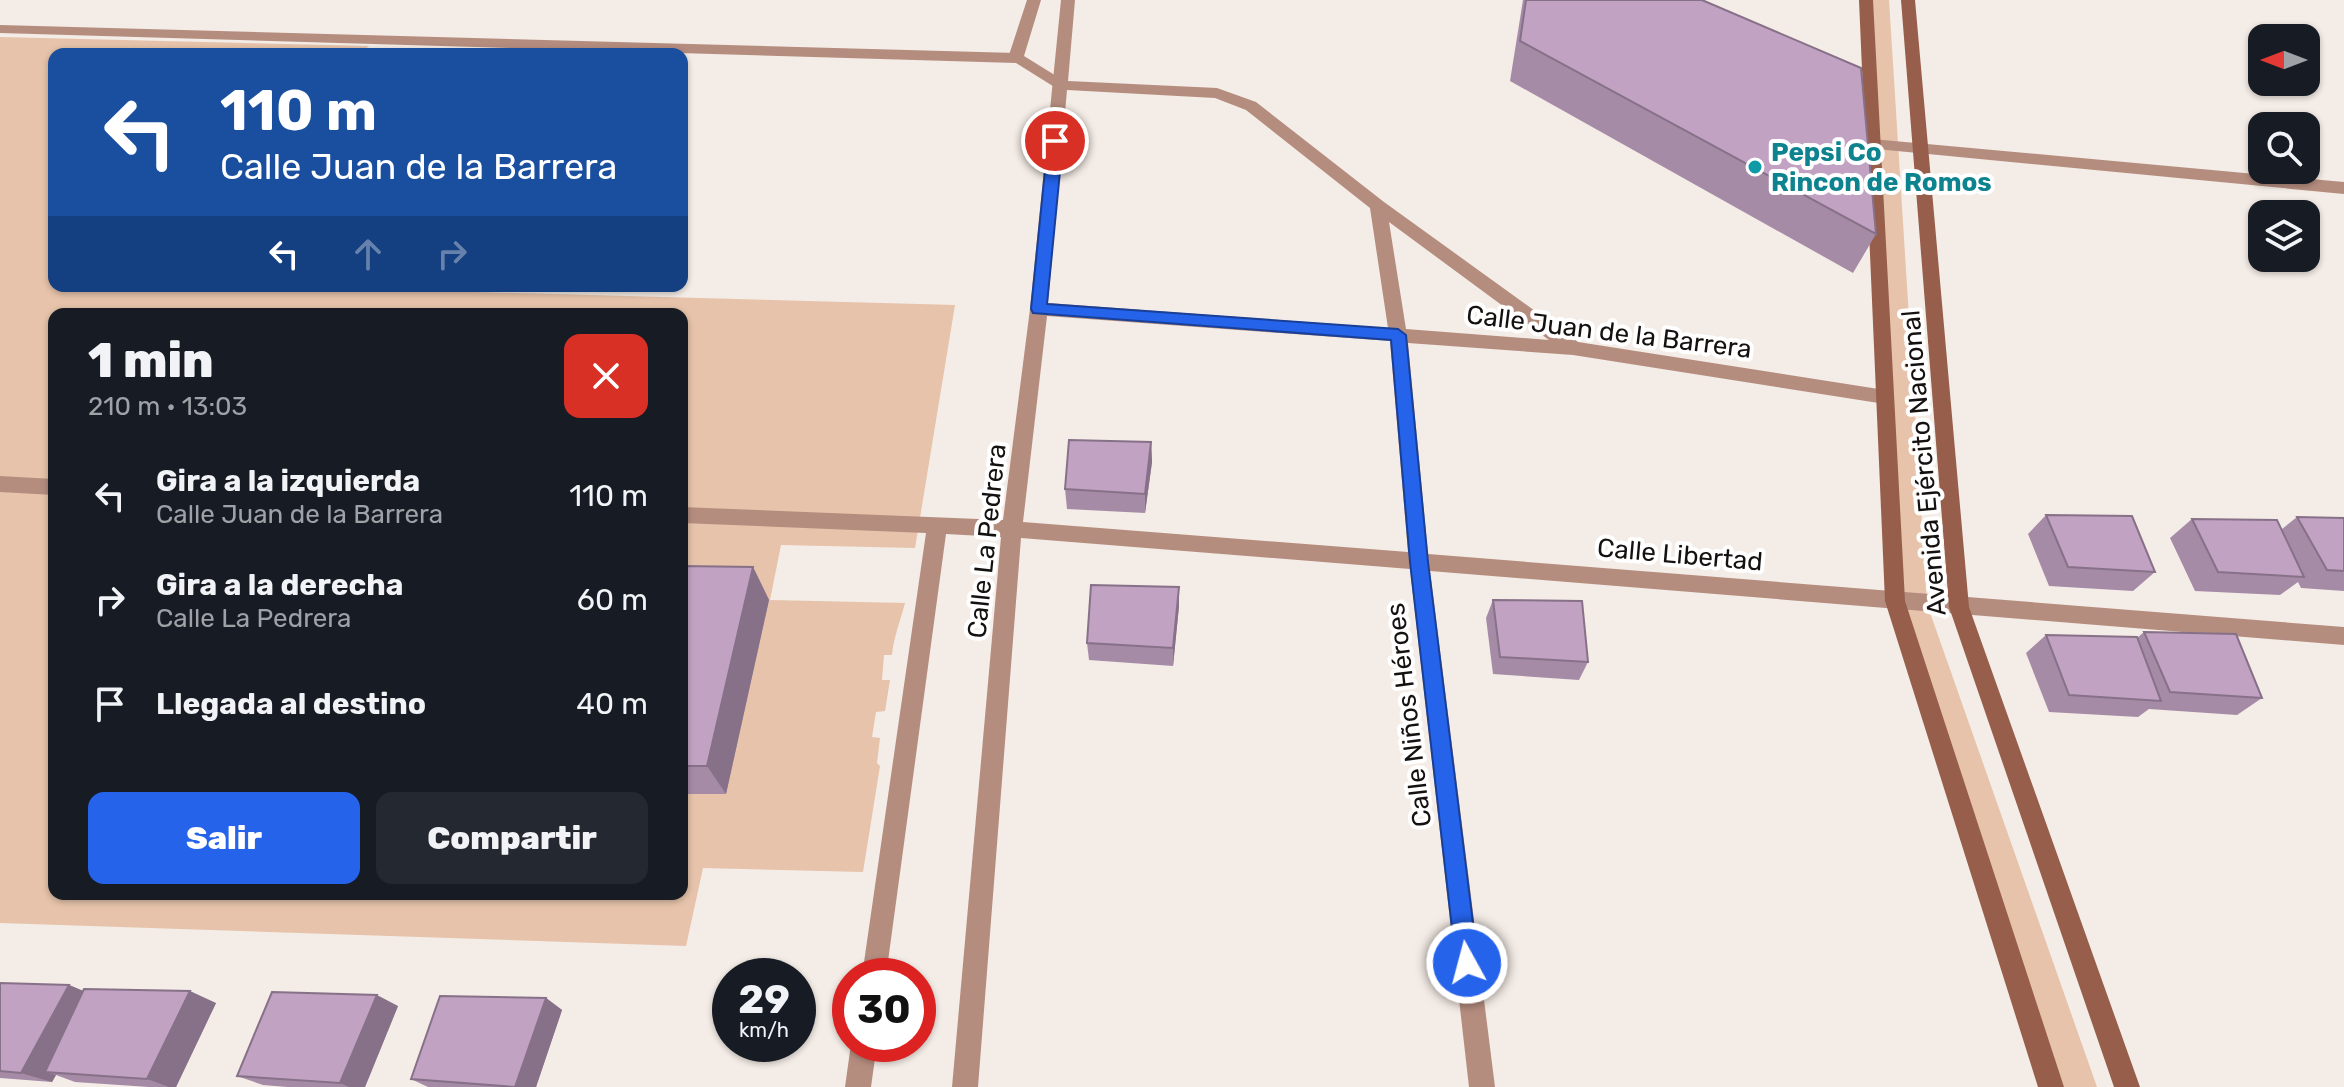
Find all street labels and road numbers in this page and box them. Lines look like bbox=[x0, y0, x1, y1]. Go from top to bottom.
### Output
street label: Calle Juan de la Barrera bbox=[1465, 299, 1753, 365]
street label: Avenida Ejército Nacional bbox=[1895, 309, 1953, 617]
street label: Calle La Pedrera bbox=[961, 442, 1013, 640]
street label: Calle Libertad bbox=[1596, 532, 1764, 578]
street label: Calle Niños Héroes bbox=[1380, 601, 1438, 829]

